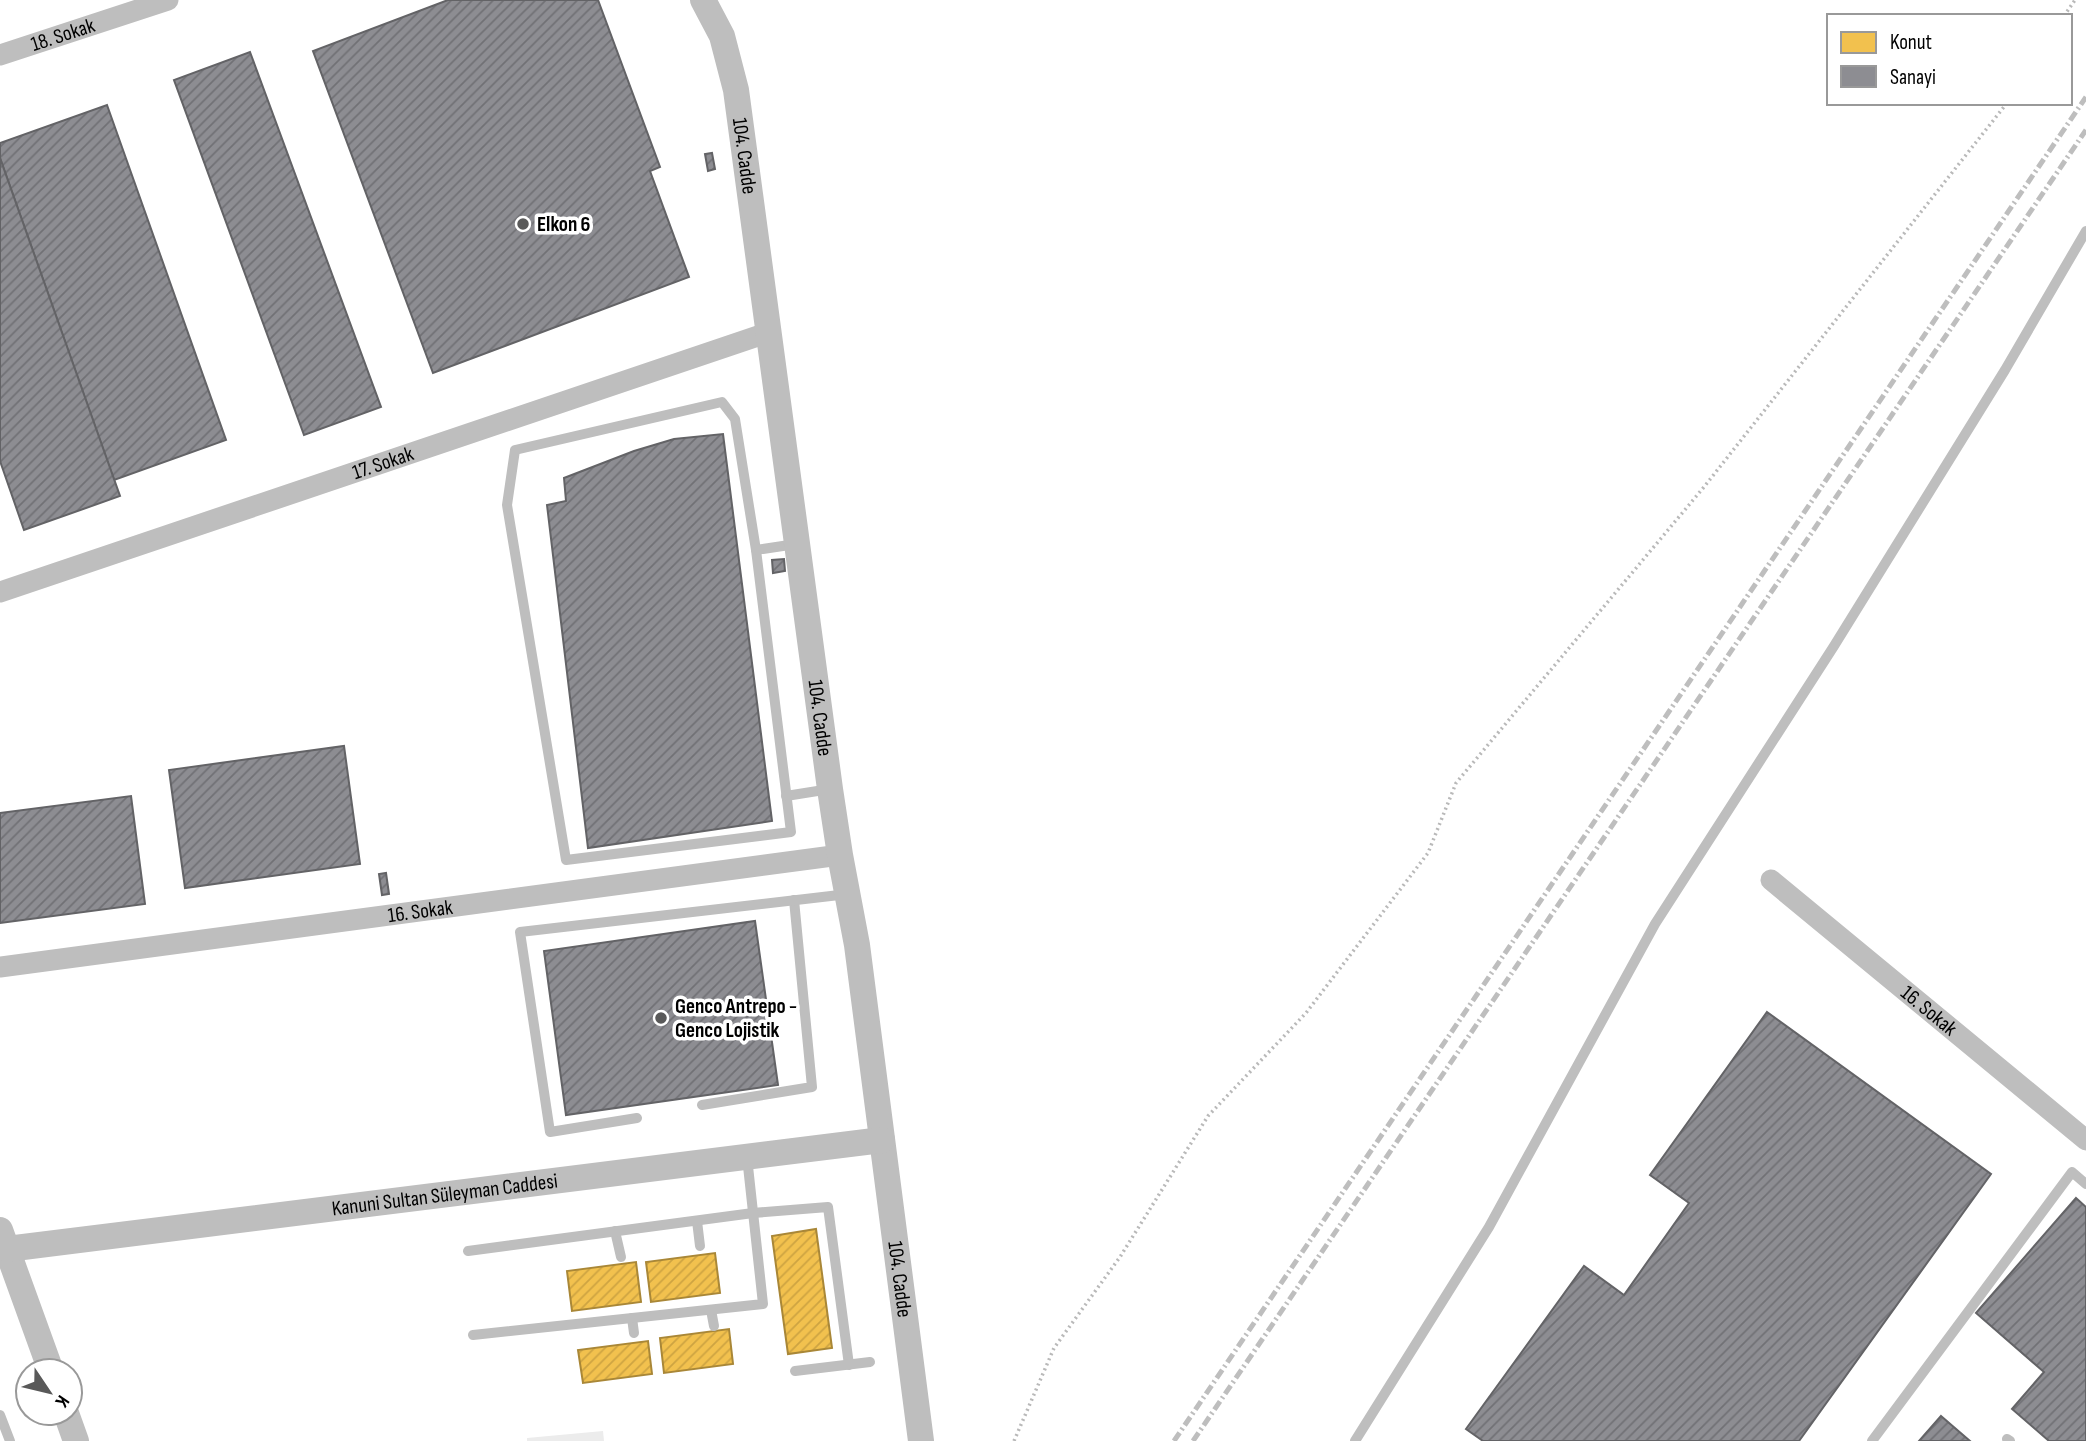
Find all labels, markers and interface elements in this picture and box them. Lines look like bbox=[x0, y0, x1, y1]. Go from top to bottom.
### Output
street label: 18. Sokak bbox=[28, 12, 98, 57]
legend bbox=[1827, 14, 2072, 105]
text: Konut bbox=[1890, 30, 1932, 55]
text: Sanayi bbox=[1890, 65, 1936, 90]
street label: 104. Cadde bbox=[727, 116, 762, 196]
place label: Elkon 6 bbox=[537, 212, 591, 237]
marker: Elkon 6 bbox=[515, 216, 531, 232]
street label: 17. Sokak bbox=[349, 441, 417, 485]
street label: 104. Cadde bbox=[803, 678, 838, 758]
street label: 16. Sokak bbox=[386, 894, 454, 928]
street label: 16. Sokak bbox=[1896, 980, 1962, 1041]
place label: Genco Antrepo - Genco Lojistik bbox=[675, 994, 797, 1043]
marker: Genco Antrepo - Genco Lojistik bbox=[653, 1010, 669, 1026]
street label: Kanuni Sultan Süleyman Caddesi bbox=[330, 1168, 559, 1221]
street label: 104. Cadde bbox=[883, 1239, 917, 1319]
north arrow bbox=[14, 1357, 84, 1427]
text: K bbox=[49, 1390, 74, 1412]

